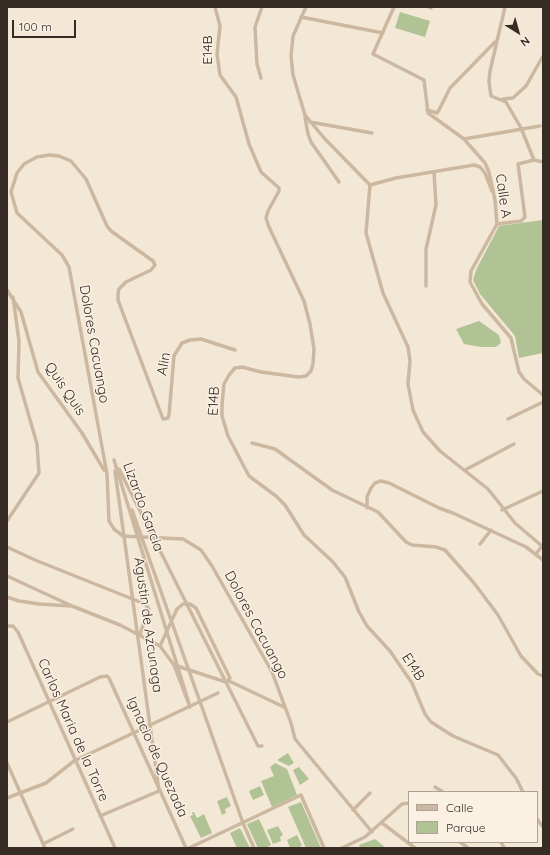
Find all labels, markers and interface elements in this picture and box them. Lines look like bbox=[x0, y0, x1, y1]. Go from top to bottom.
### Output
scale bar bbox=[14, 12, 78, 38]
north arrow bbox=[498, 12, 538, 52]
text: 100 m bbox=[19, 19, 52, 34]
text: N bbox=[518, 34, 533, 50]
street label: E14B bbox=[200, 35, 216, 65]
street label: Calle A bbox=[492, 173, 514, 219]
street label: Dolores Cacuango bbox=[75, 284, 113, 404]
street label: Alin bbox=[154, 351, 174, 377]
street label: Quis Quis bbox=[41, 359, 89, 419]
street label: E14B bbox=[205, 386, 223, 416]
street label: Lizardo Garcia bbox=[119, 460, 167, 554]
street label: Agustin de Azcunaga bbox=[130, 556, 166, 694]
street label: Dolores Cacuango bbox=[220, 568, 292, 682]
street label: E14B bbox=[398, 650, 428, 684]
street label: Carlos Maria de la Torre bbox=[34, 656, 112, 804]
street label: Ignacio de Quezada bbox=[123, 694, 191, 820]
legend bbox=[408, 791, 538, 843]
text: Calle bbox=[446, 800, 473, 815]
text: Parque bbox=[446, 820, 486, 835]

